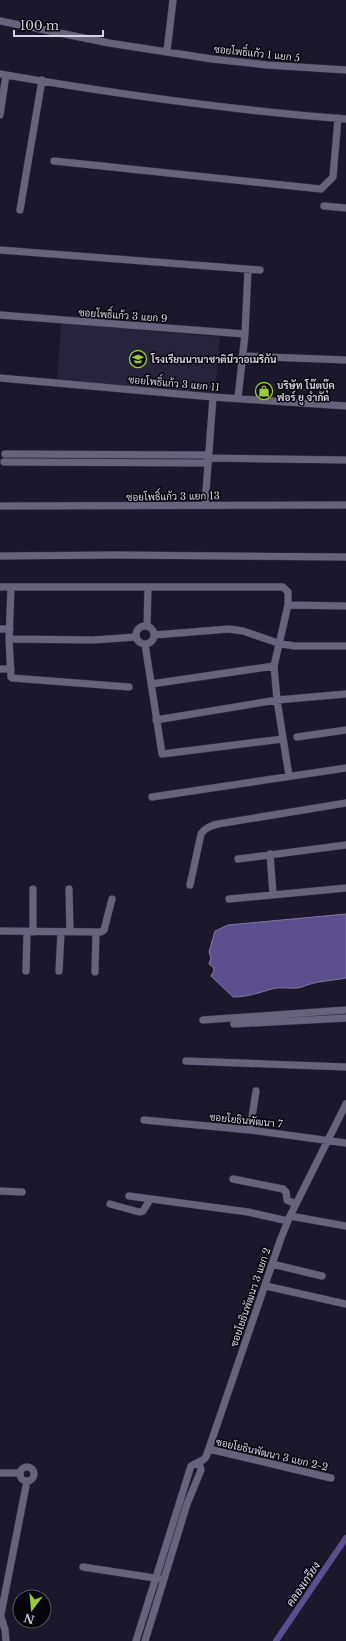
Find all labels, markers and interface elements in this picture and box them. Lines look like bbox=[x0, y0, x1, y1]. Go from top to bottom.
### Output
scale bar bbox=[14, 12, 103, 38]
text: 100 m bbox=[20, 18, 59, 33]
street label: ซอยโพธิ์แก้ว 1 แยก 5 bbox=[213, 40, 301, 65]
street label: ซอยโพธิ์แก้ว 3 แยก 9 bbox=[78, 303, 168, 325]
school or university icon: โรงเรียนนานาชาตินีวาอเมริกัน bbox=[128, 349, 148, 369]
place label: โรงเรียนนานาชาตินีวาอเมริกัน bbox=[150, 353, 277, 366]
street label: ซอยโพธิ์แก้ว 3 แยก 11 bbox=[128, 370, 220, 394]
place label: บริษัท โน๊ตบุ๊ค ฟอร์ ยู จำกัด bbox=[277, 378, 335, 405]
shop icon: บริษัท โน๊ตบุ๊ค ฟอร์ ยู จำกัด bbox=[254, 381, 274, 401]
street label: ซอยโพธิ์แก้ว 3 แยก 13 bbox=[126, 487, 220, 504]
street label: ซอยโยธินพัฒนา 7 bbox=[209, 1110, 284, 1131]
street label: ซอยโยธินพัฒนา 3 แยก 2 bbox=[227, 1246, 274, 1348]
street label: ซอยโยธินพัฒนา 3 แยก 2-2 bbox=[215, 1435, 329, 1474]
water label: คลองเกรียง bbox=[282, 1558, 323, 1609]
north arrow bbox=[12, 1589, 52, 1629]
text: N bbox=[22, 1610, 36, 1627]

